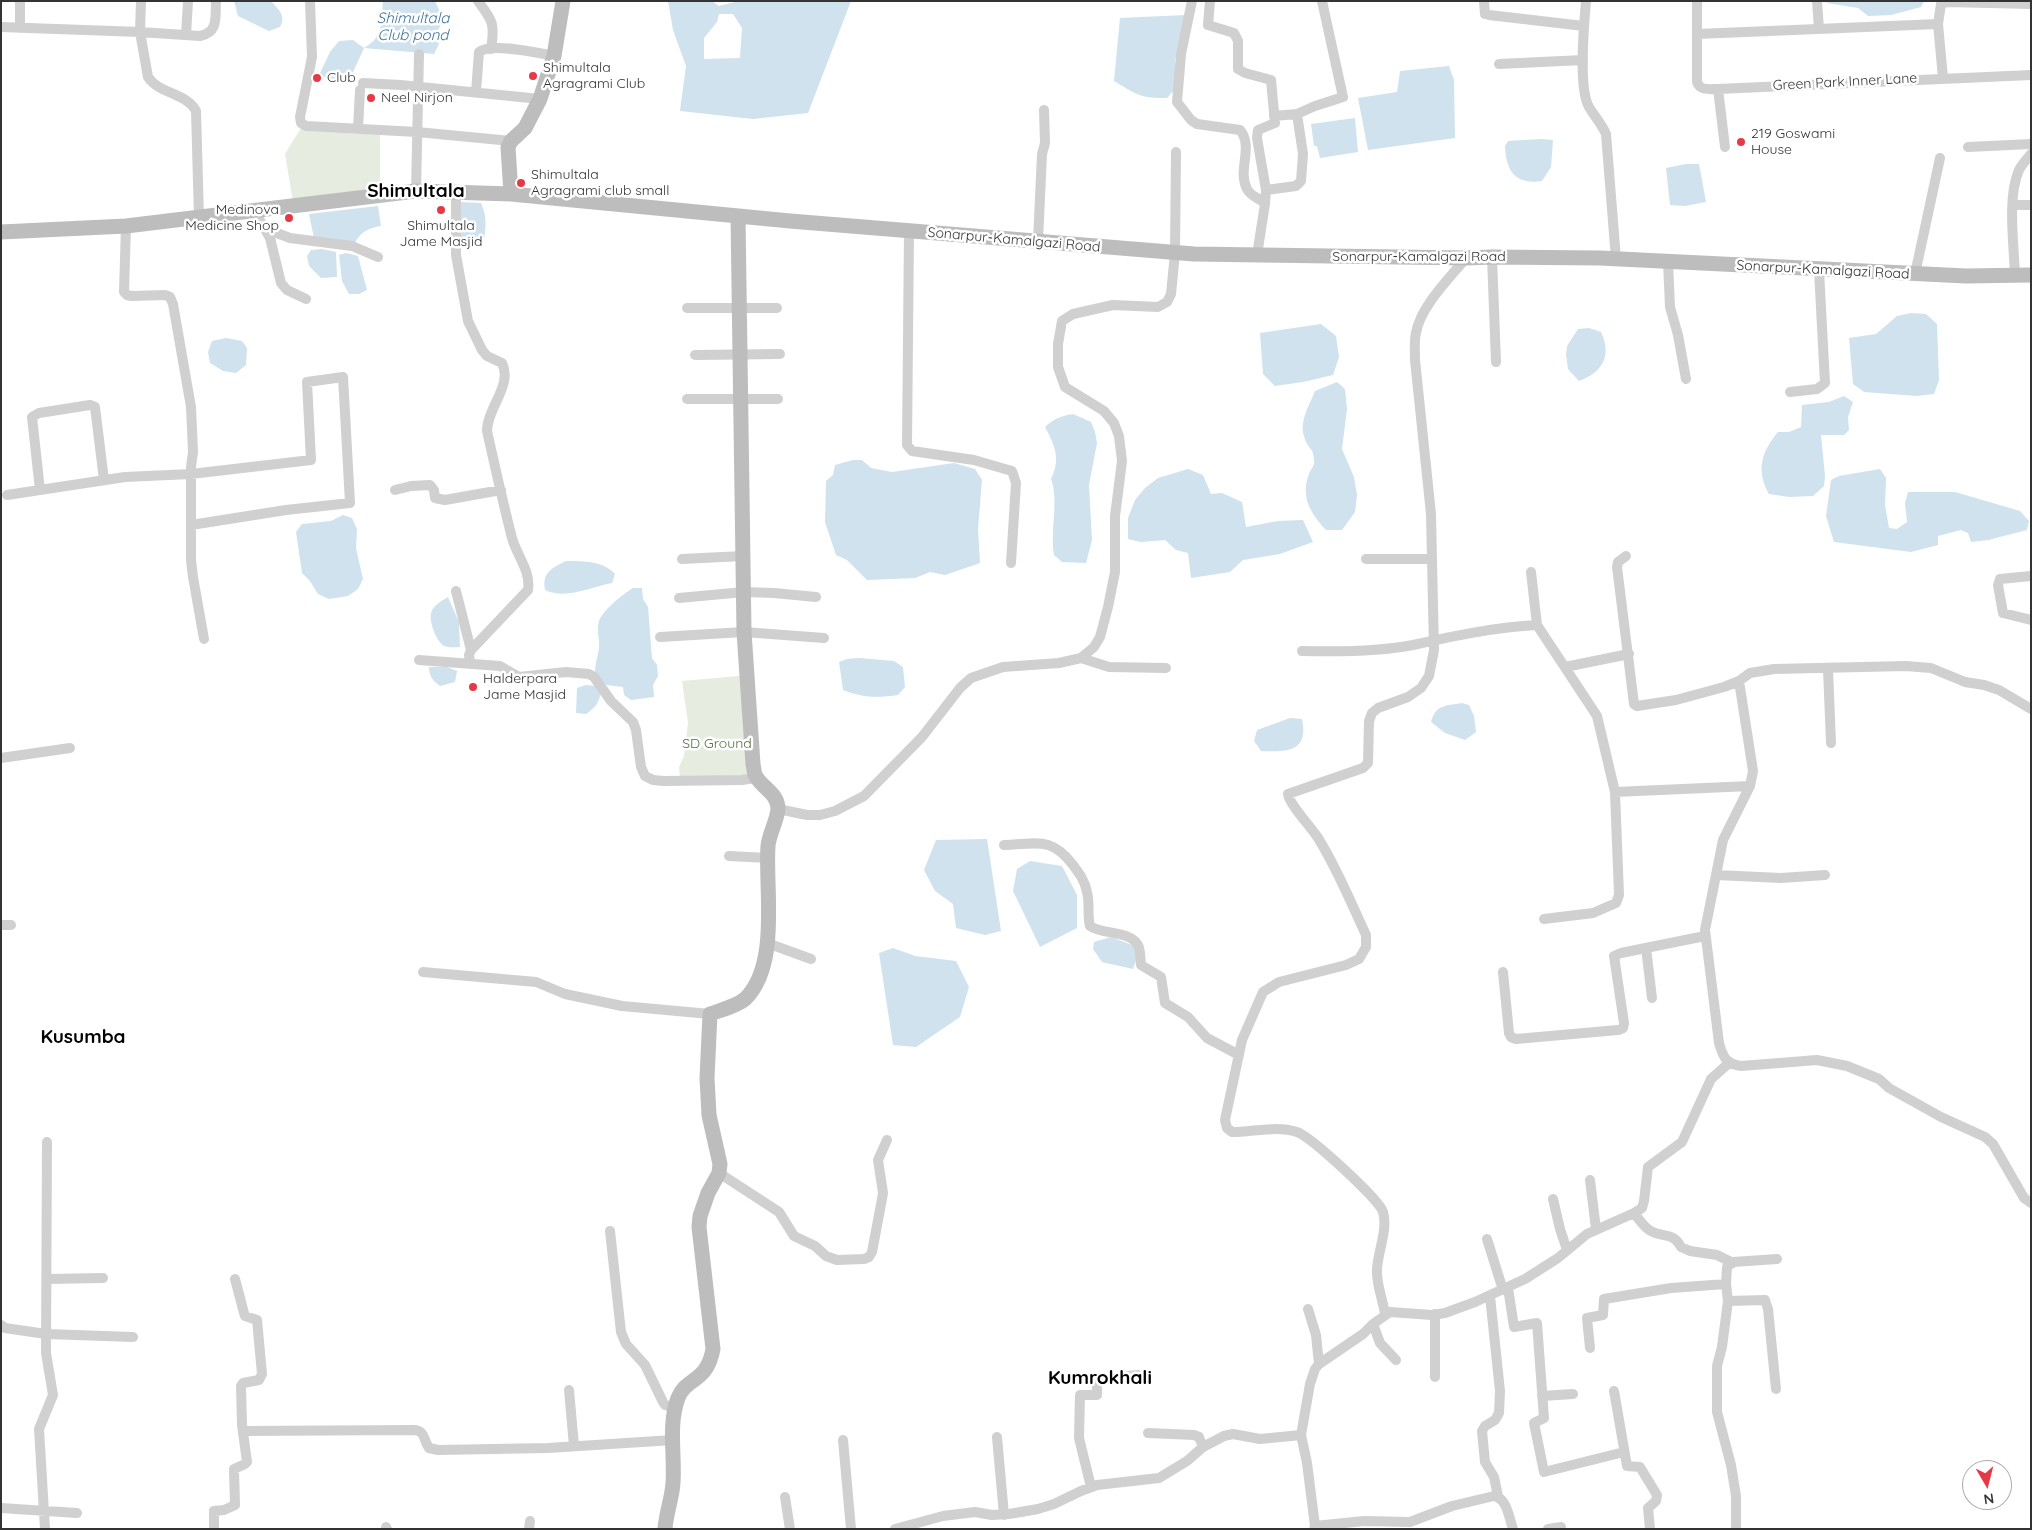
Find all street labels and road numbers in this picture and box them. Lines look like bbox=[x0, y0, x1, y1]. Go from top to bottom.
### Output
street label: Green Park Inner Lane bbox=[1772, 70, 1918, 94]
street label: Sonarpur-Kamalgazi Road bbox=[927, 224, 1101, 256]
street label: Sonarpur-Kamalgazi Road bbox=[1332, 249, 1506, 265]
street label: Sonarpur-Kamalgazi Road bbox=[1736, 257, 1910, 283]

